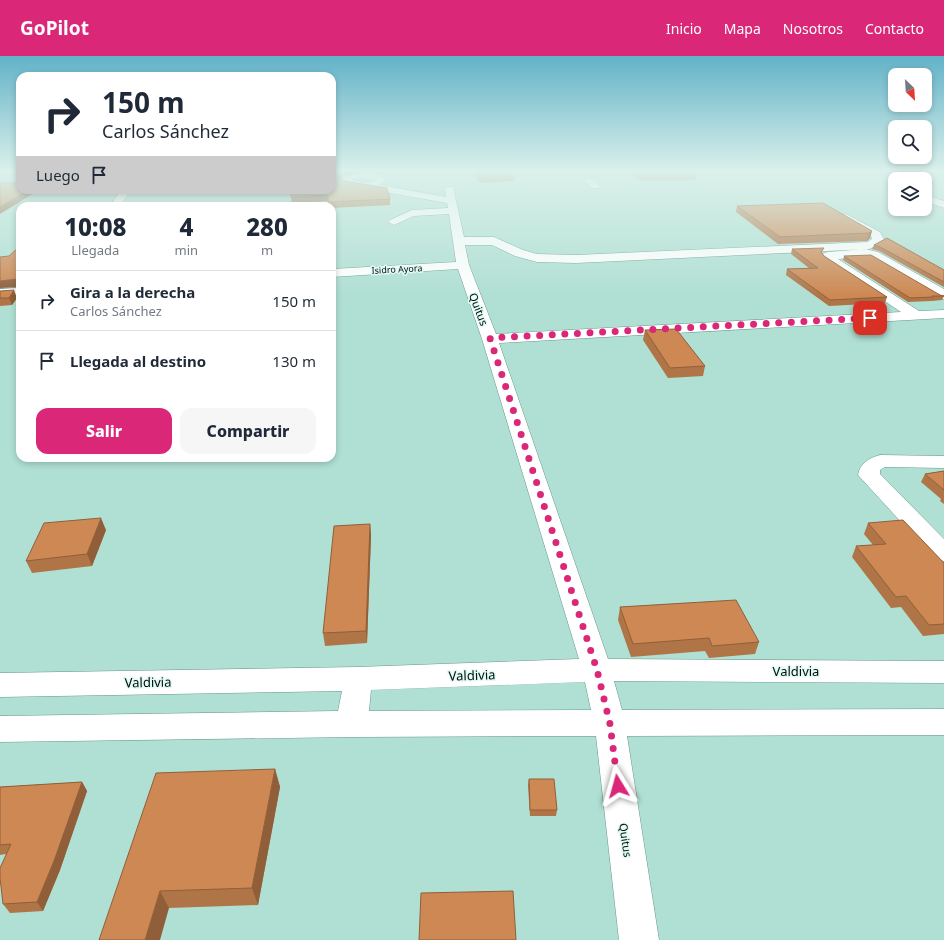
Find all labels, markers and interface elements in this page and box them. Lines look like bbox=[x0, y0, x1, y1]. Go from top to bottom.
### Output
text: GoPilot bbox=[20, 15, 89, 41]
text: Inicio bbox=[666, 19, 702, 38]
text: Mapa bbox=[724, 19, 761, 38]
text: Nosotros bbox=[783, 19, 843, 38]
text: Contacto bbox=[865, 19, 924, 38]
north arrow bbox=[888, 68, 932, 112]
map controls bbox=[888, 68, 932, 216]
text: 150 m bbox=[102, 83, 185, 121]
icon: right bbox=[36, 88, 88, 140]
text: Carlos Sánchez bbox=[102, 119, 229, 143]
button: search bbox=[888, 120, 932, 164]
icon: arrive bbox=[88, 164, 110, 186]
text: Luego bbox=[36, 165, 80, 185]
button: layers bbox=[888, 172, 932, 216]
text: 10:08 bbox=[64, 210, 126, 243]
text: 4 bbox=[179, 210, 193, 243]
text: 280 bbox=[246, 210, 288, 243]
text: Llegada bbox=[71, 241, 119, 259]
text: min bbox=[175, 241, 198, 259]
text: m bbox=[261, 241, 273, 259]
street label: Isidro Ayora bbox=[371, 261, 423, 277]
text: Gira a la derecha bbox=[70, 282, 195, 302]
icon: right bbox=[36, 290, 58, 312]
street label: Quitus bbox=[466, 290, 492, 328]
text: 150 m bbox=[272, 291, 316, 311]
pin bbox=[853, 301, 887, 335]
text: Carlos Sánchez bbox=[70, 302, 162, 320]
icon: arrive bbox=[859, 307, 881, 329]
icon: arrive bbox=[36, 350, 58, 372]
text: Llegada al destino bbox=[70, 351, 206, 371]
text: 130 m bbox=[272, 351, 316, 371]
button: Salir bbox=[36, 408, 172, 454]
button: Compartir bbox=[180, 408, 316, 454]
street label: Valdivia bbox=[773, 662, 819, 680]
street label: Valdivia bbox=[448, 665, 496, 685]
street label: Valdivia bbox=[124, 673, 172, 691]
position arrow bbox=[597, 765, 639, 807]
street label: Quitus bbox=[616, 822, 636, 858]

